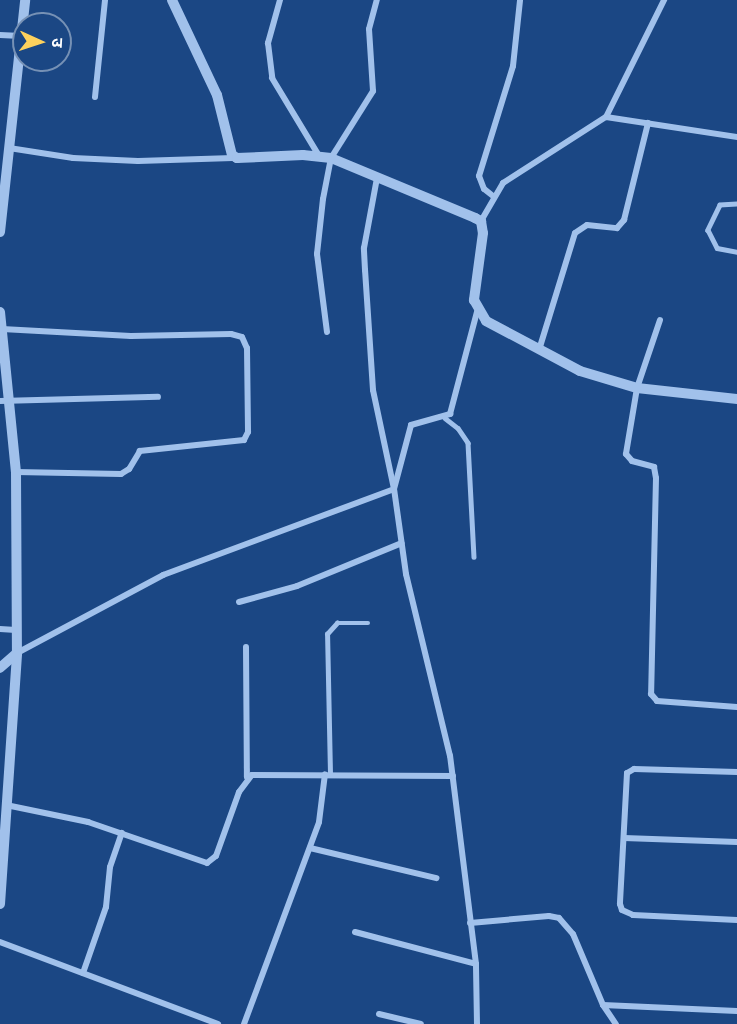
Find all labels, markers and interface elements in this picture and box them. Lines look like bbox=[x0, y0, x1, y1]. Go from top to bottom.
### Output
north arrow bbox=[12, 12, 72, 72]
text: उ bbox=[49, 38, 67, 48]

